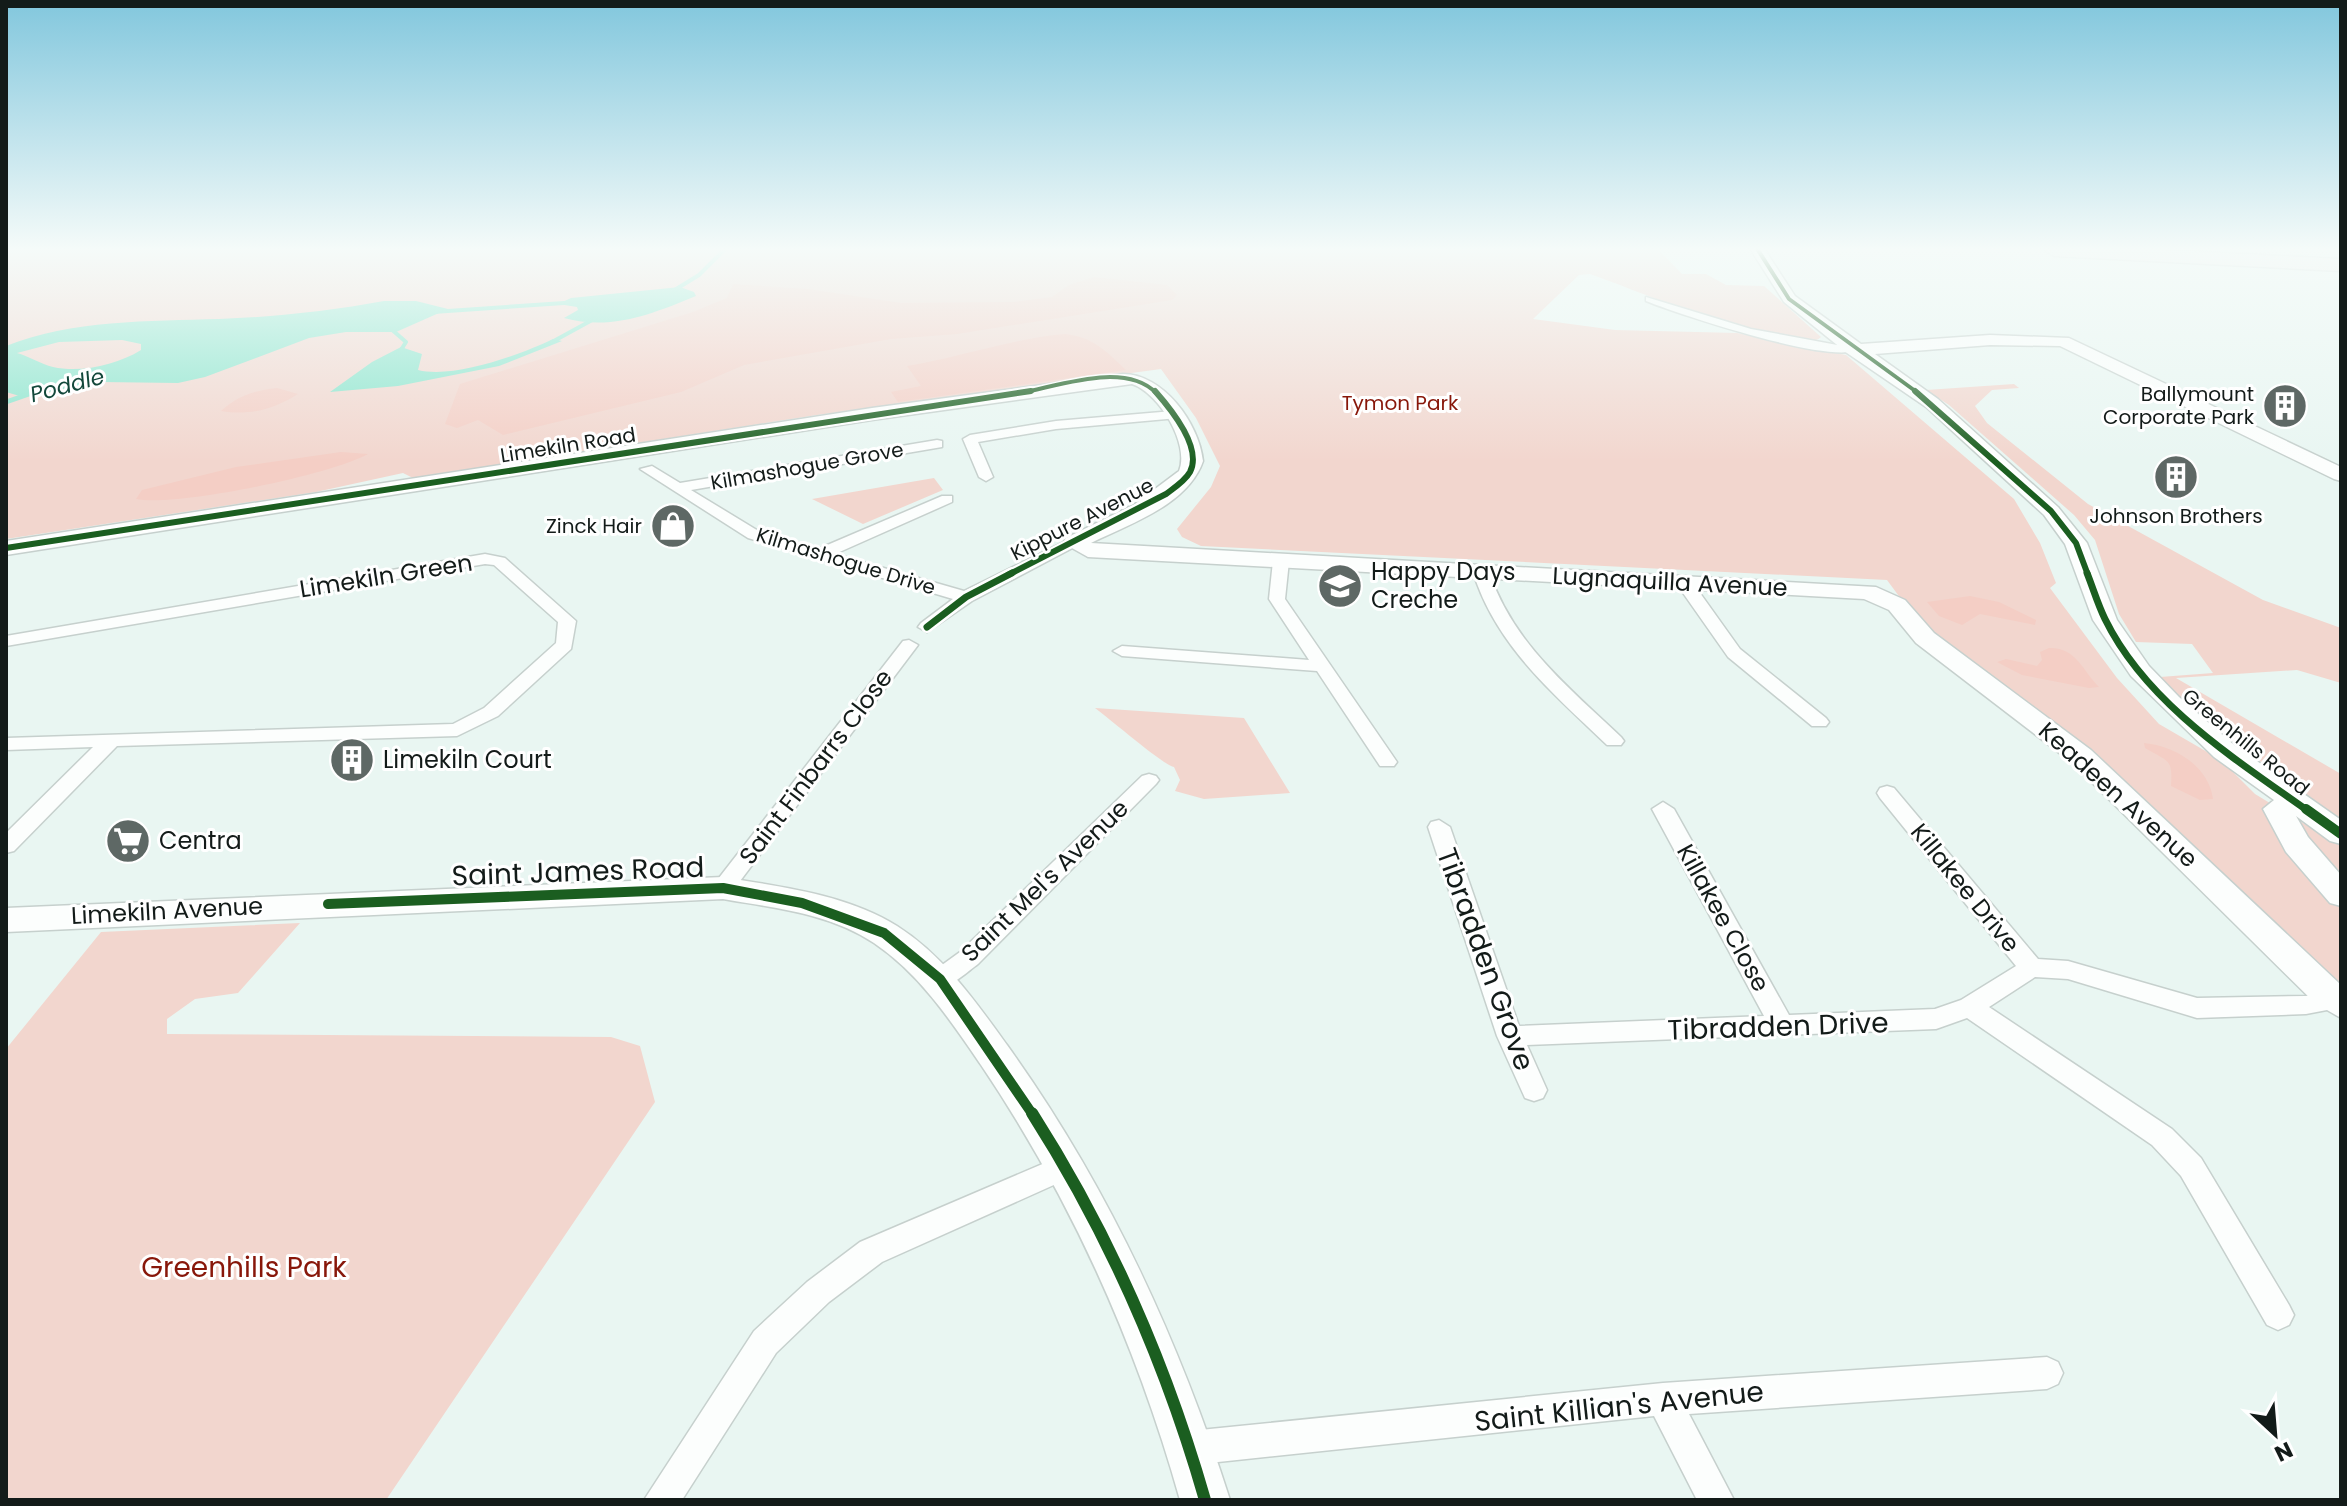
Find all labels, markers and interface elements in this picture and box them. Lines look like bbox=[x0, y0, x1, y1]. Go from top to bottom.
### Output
water label: Poddle bbox=[27, 361, 108, 410]
place label: Ballymount Corporate Park bbox=[2103, 380, 2255, 431]
building icon: Ballymount Corporate Park bbox=[2261, 382, 2309, 430]
park label: Tymon Park bbox=[1342, 389, 1459, 417]
street label: Limekiln Road bbox=[498, 420, 638, 470]
street label: Kilmashogue Grove bbox=[708, 435, 906, 497]
building icon: Johnson Brothers bbox=[2152, 453, 2200, 501]
street label: Kippure Avenue bbox=[1006, 471, 1158, 567]
shop icon: Zinck Hair bbox=[649, 502, 697, 550]
place label: Johnson Brothers bbox=[2089, 502, 2263, 530]
place label: Zinck Hair bbox=[546, 512, 642, 540]
street label: Kilmashogue Drive bbox=[753, 520, 939, 602]
street label: Limekiln Green bbox=[297, 546, 475, 605]
place label: Happy Days Creche bbox=[1371, 555, 1515, 616]
street label: Lugnaquilla Avenue bbox=[1552, 559, 1789, 604]
school or university icon: Happy Days Creche bbox=[1316, 562, 1364, 610]
street label: Saint Finbarrs Close bbox=[731, 662, 900, 871]
street label: Greenhills Road bbox=[2177, 682, 2315, 802]
street label: Keadeen Avenue bbox=[2032, 714, 2205, 875]
building icon: Limekiln Court bbox=[328, 736, 376, 784]
place label: Limekiln Court bbox=[383, 743, 552, 776]
street label: Saint Mel's Avenue bbox=[954, 792, 1136, 969]
street label: Killakee Drive bbox=[1903, 816, 2028, 959]
supermarket icon: Centra bbox=[104, 817, 152, 865]
place label: Centra bbox=[159, 824, 242, 857]
street label: Killakee Close bbox=[1669, 838, 1778, 997]
street label: Tibradden Grove bbox=[1427, 842, 1544, 1076]
street label: Saint James Road bbox=[451, 848, 705, 895]
street label: Limekiln Avenue bbox=[70, 889, 264, 932]
street label: Tibradden Drive bbox=[1667, 1003, 1889, 1050]
park label: Greenhills Park bbox=[141, 1248, 347, 1287]
street label: Saint Killian's Avenue bbox=[1472, 1372, 1766, 1441]
north arrow bbox=[2235, 1394, 2315, 1474]
text: N bbox=[2269, 1434, 2298, 1469]

